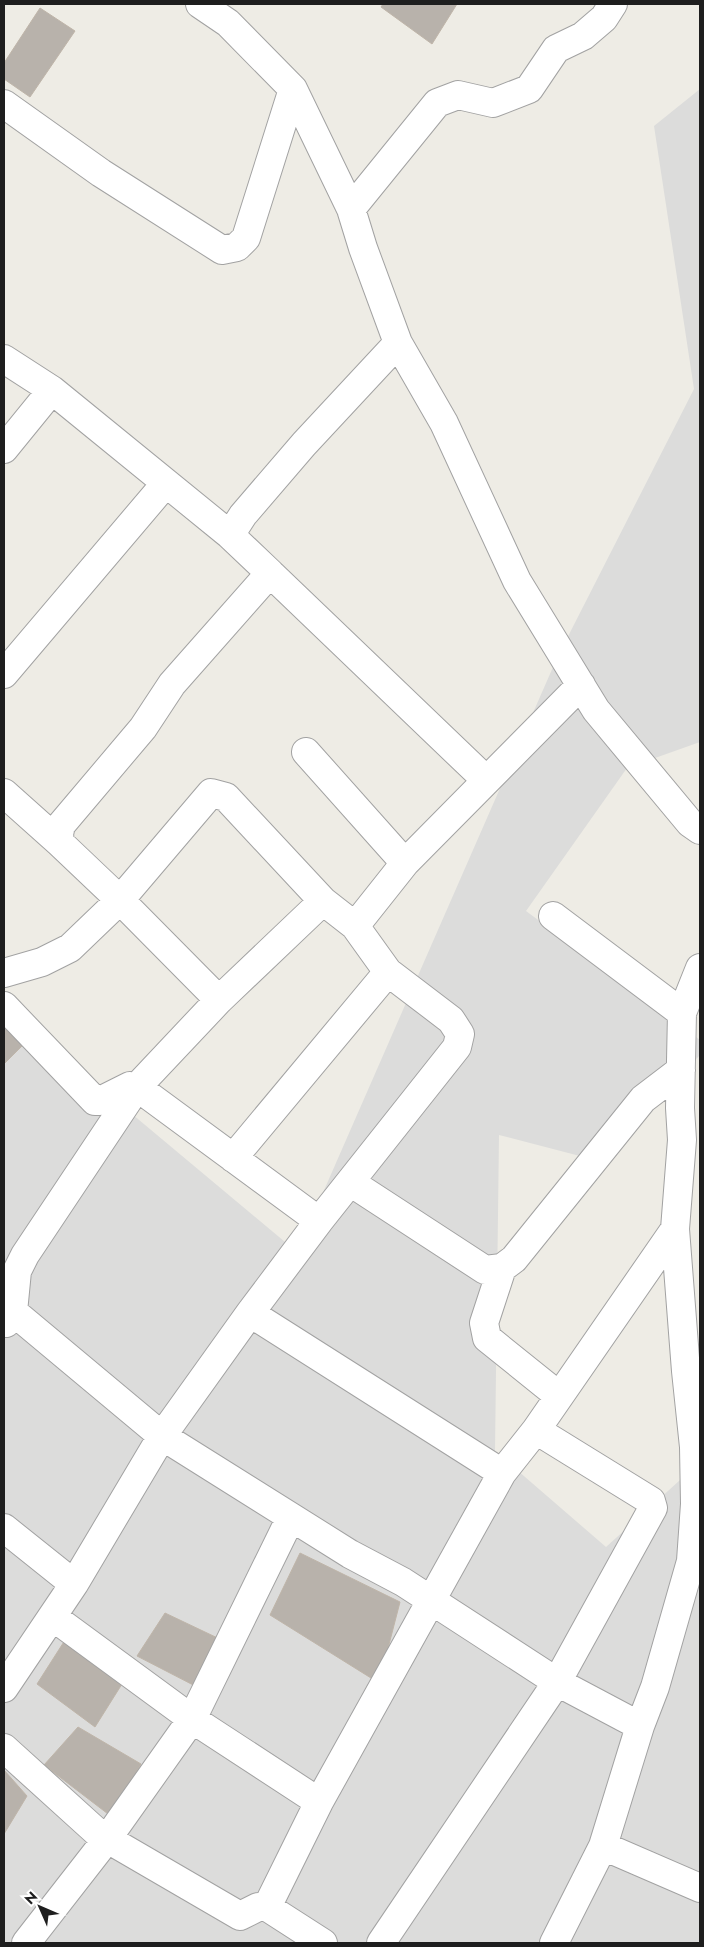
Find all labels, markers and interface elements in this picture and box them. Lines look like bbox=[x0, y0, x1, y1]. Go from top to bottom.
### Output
north arrow bbox=[15, 1882, 65, 1932]
text: N bbox=[20, 1887, 42, 1909]

